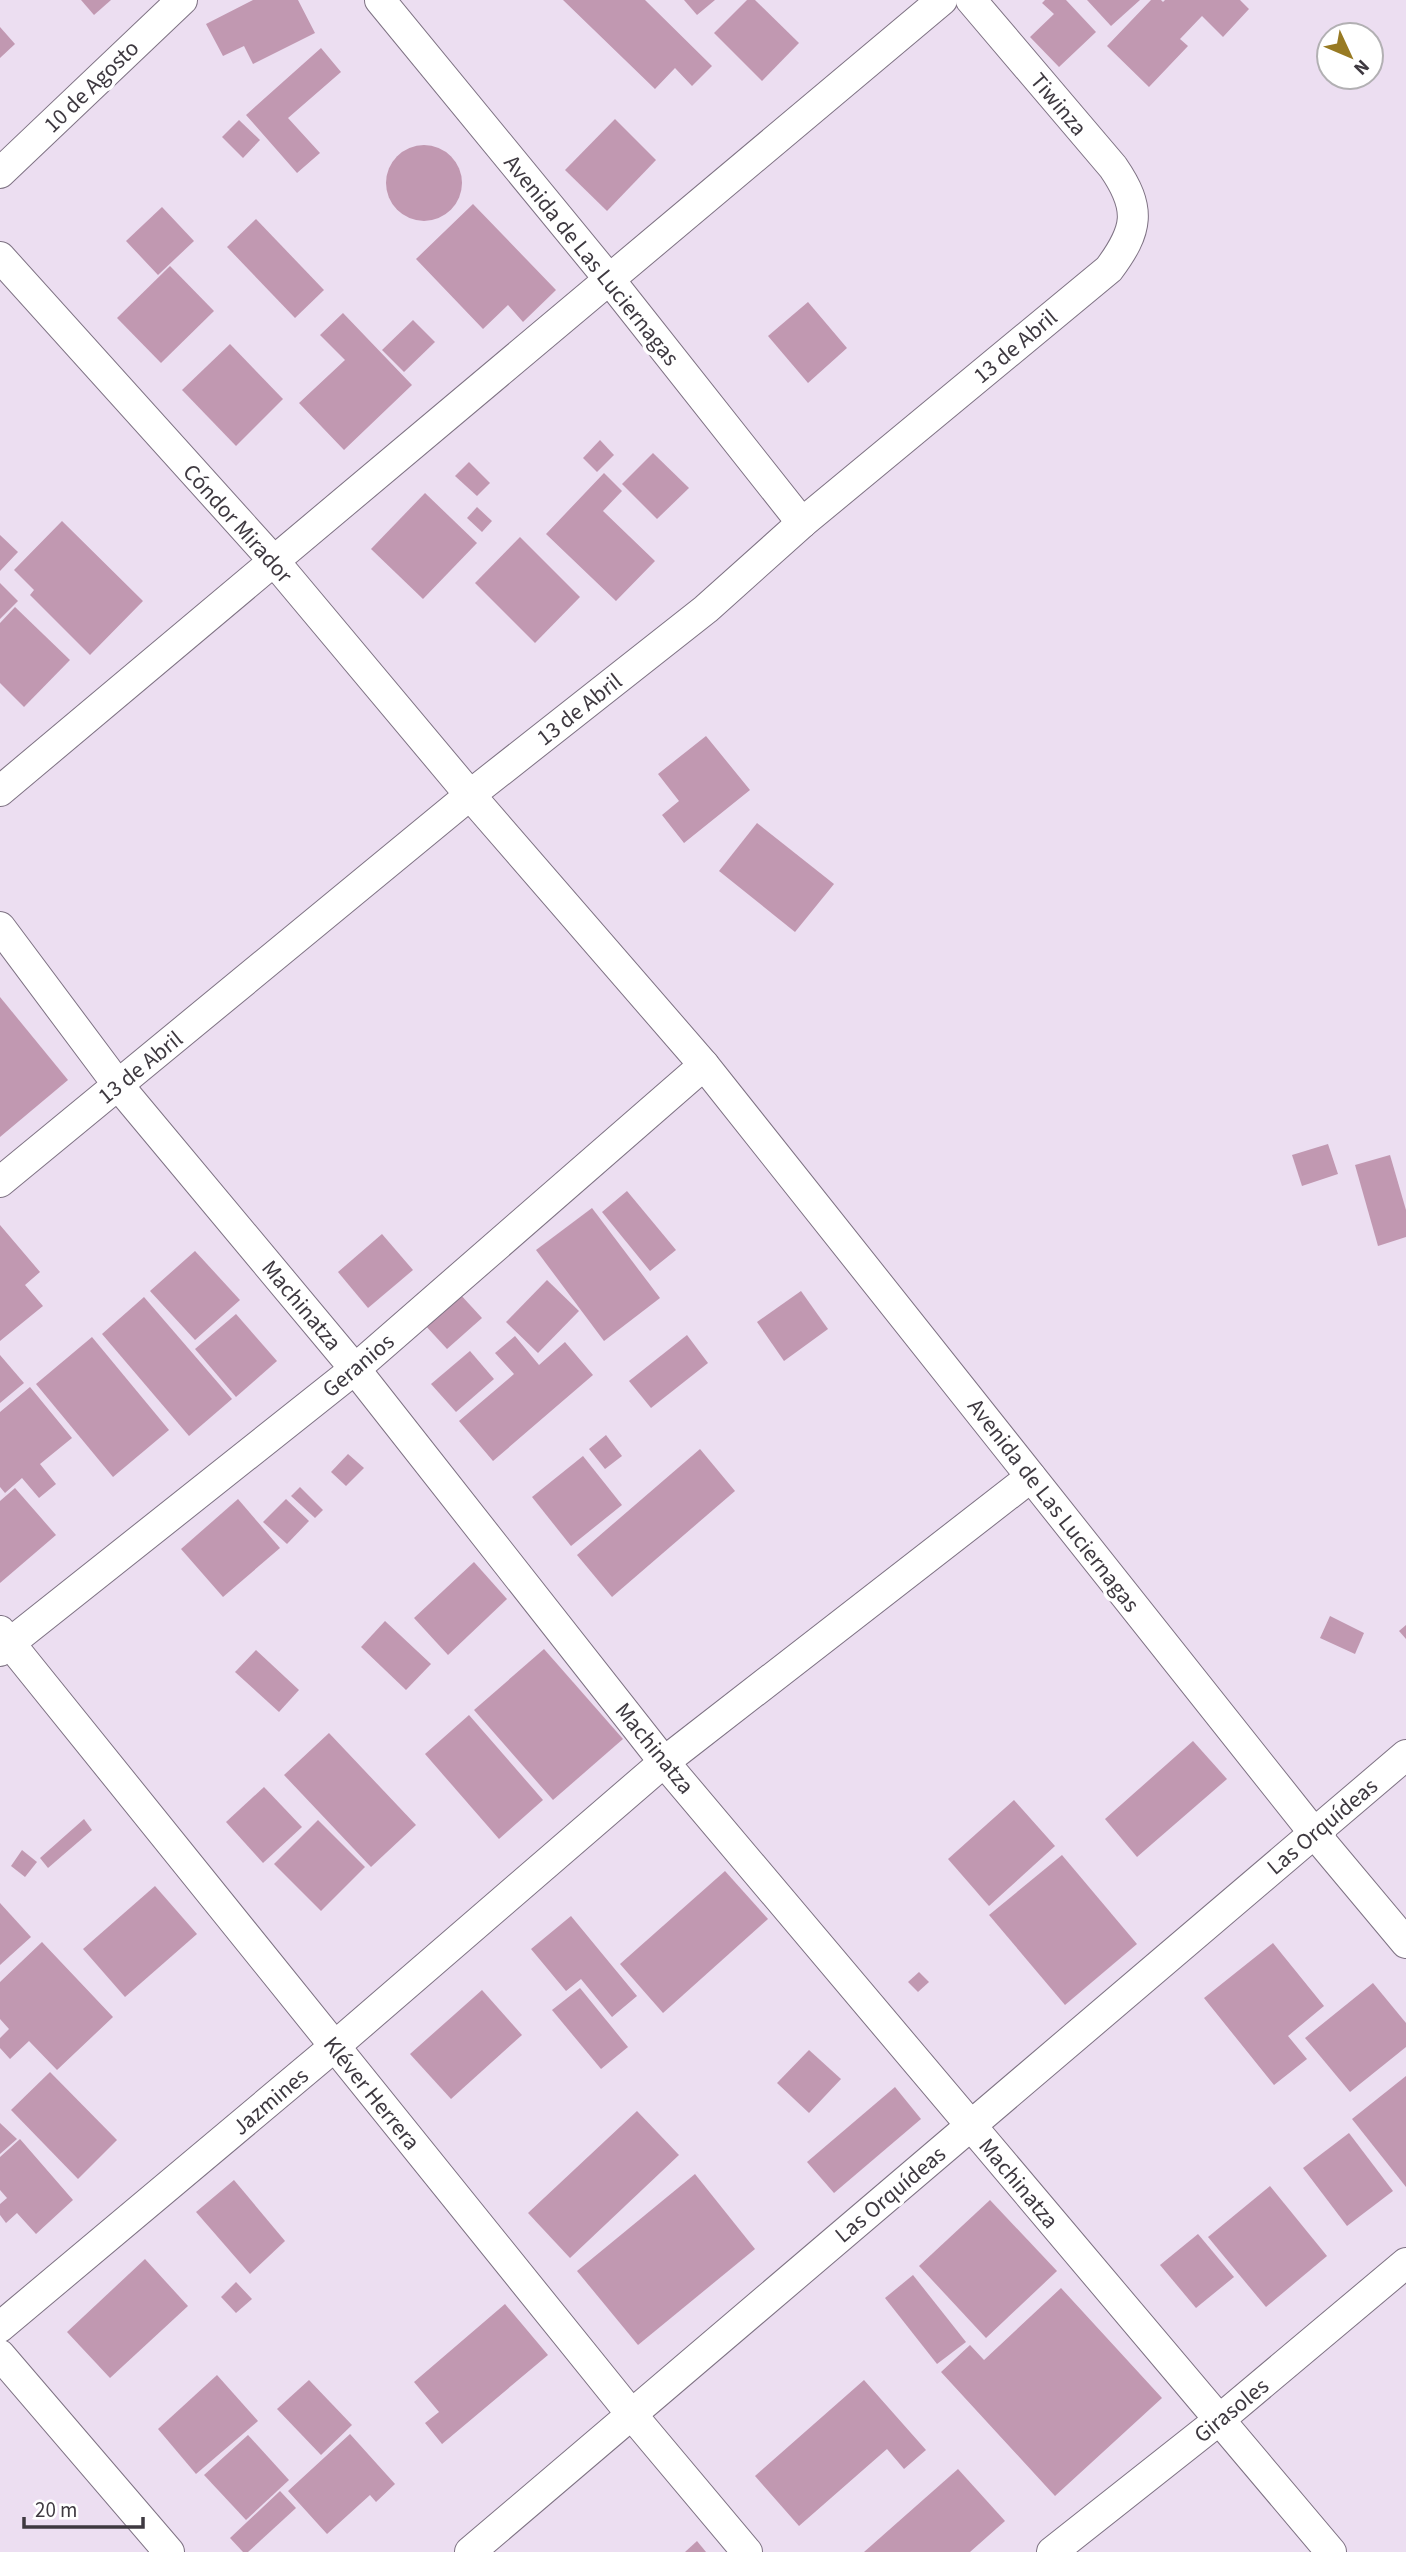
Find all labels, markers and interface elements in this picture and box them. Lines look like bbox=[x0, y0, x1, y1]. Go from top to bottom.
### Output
north arrow bbox=[1315, 21, 1385, 91]
street label: 10 de Agosto bbox=[36, 32, 147, 140]
text: N bbox=[1347, 53, 1375, 81]
street label: Tiwinza bbox=[1022, 66, 1095, 143]
street label: Avenida de Las Luciernagas bbox=[496, 148, 687, 373]
street label: 13 de Abril bbox=[966, 301, 1065, 391]
street label: Cóndor Mirador bbox=[175, 456, 301, 591]
street label: 13 de Abril bbox=[529, 665, 629, 753]
street label: 13 de Abril bbox=[91, 1023, 190, 1112]
street label: Machinatza bbox=[254, 1253, 349, 1358]
street label: Geranios bbox=[315, 1325, 401, 1405]
street label: Avenida de Las Luciernagas bbox=[960, 1392, 1148, 1619]
street label: Machinatza bbox=[607, 1695, 702, 1801]
street label: Las Orquídeas bbox=[1260, 1770, 1385, 1883]
street label: Kléver Herrera bbox=[315, 2029, 428, 2157]
street label: Jazmines bbox=[225, 2060, 316, 2143]
street label: Machinatza bbox=[971, 2131, 1066, 2236]
street label: Las Orquídeas bbox=[828, 2138, 953, 2251]
street label: Girasoles bbox=[1187, 2370, 1276, 2451]
scale bar bbox=[24, 2486, 144, 2530]
text: 20 m bbox=[35, 2495, 77, 2525]

